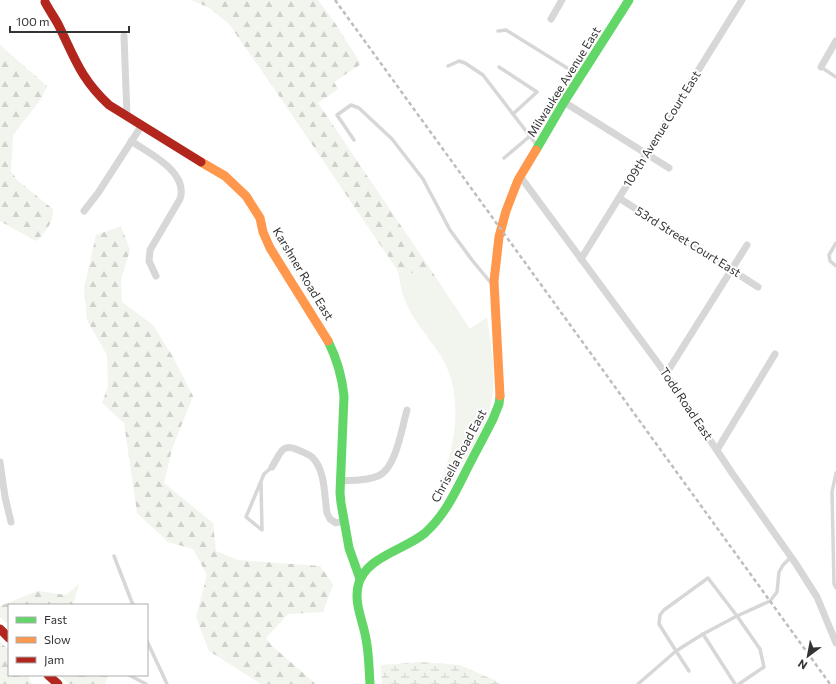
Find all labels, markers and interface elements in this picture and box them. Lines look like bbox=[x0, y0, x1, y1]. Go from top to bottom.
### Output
scale bar bbox=[10, 8, 129, 34]
text: 100 m bbox=[16, 14, 50, 28]
street label: Milwaukee Avenue East bbox=[523, 24, 603, 139]
street label: 109th Avenue Court East bbox=[620, 68, 703, 189]
street label: 53rd Street Court East bbox=[633, 203, 744, 279]
street label: Karshner Road East bbox=[271, 225, 337, 322]
street label: Todd Road East bbox=[657, 365, 716, 442]
street label: Chrisella Road East bbox=[428, 406, 489, 505]
legend bbox=[8, 604, 148, 676]
text: Fast bbox=[44, 612, 67, 626]
text: Slow bbox=[44, 632, 71, 646]
north arrow bbox=[788, 636, 828, 676]
text: Jam bbox=[44, 652, 64, 667]
text: N bbox=[795, 657, 809, 673]

